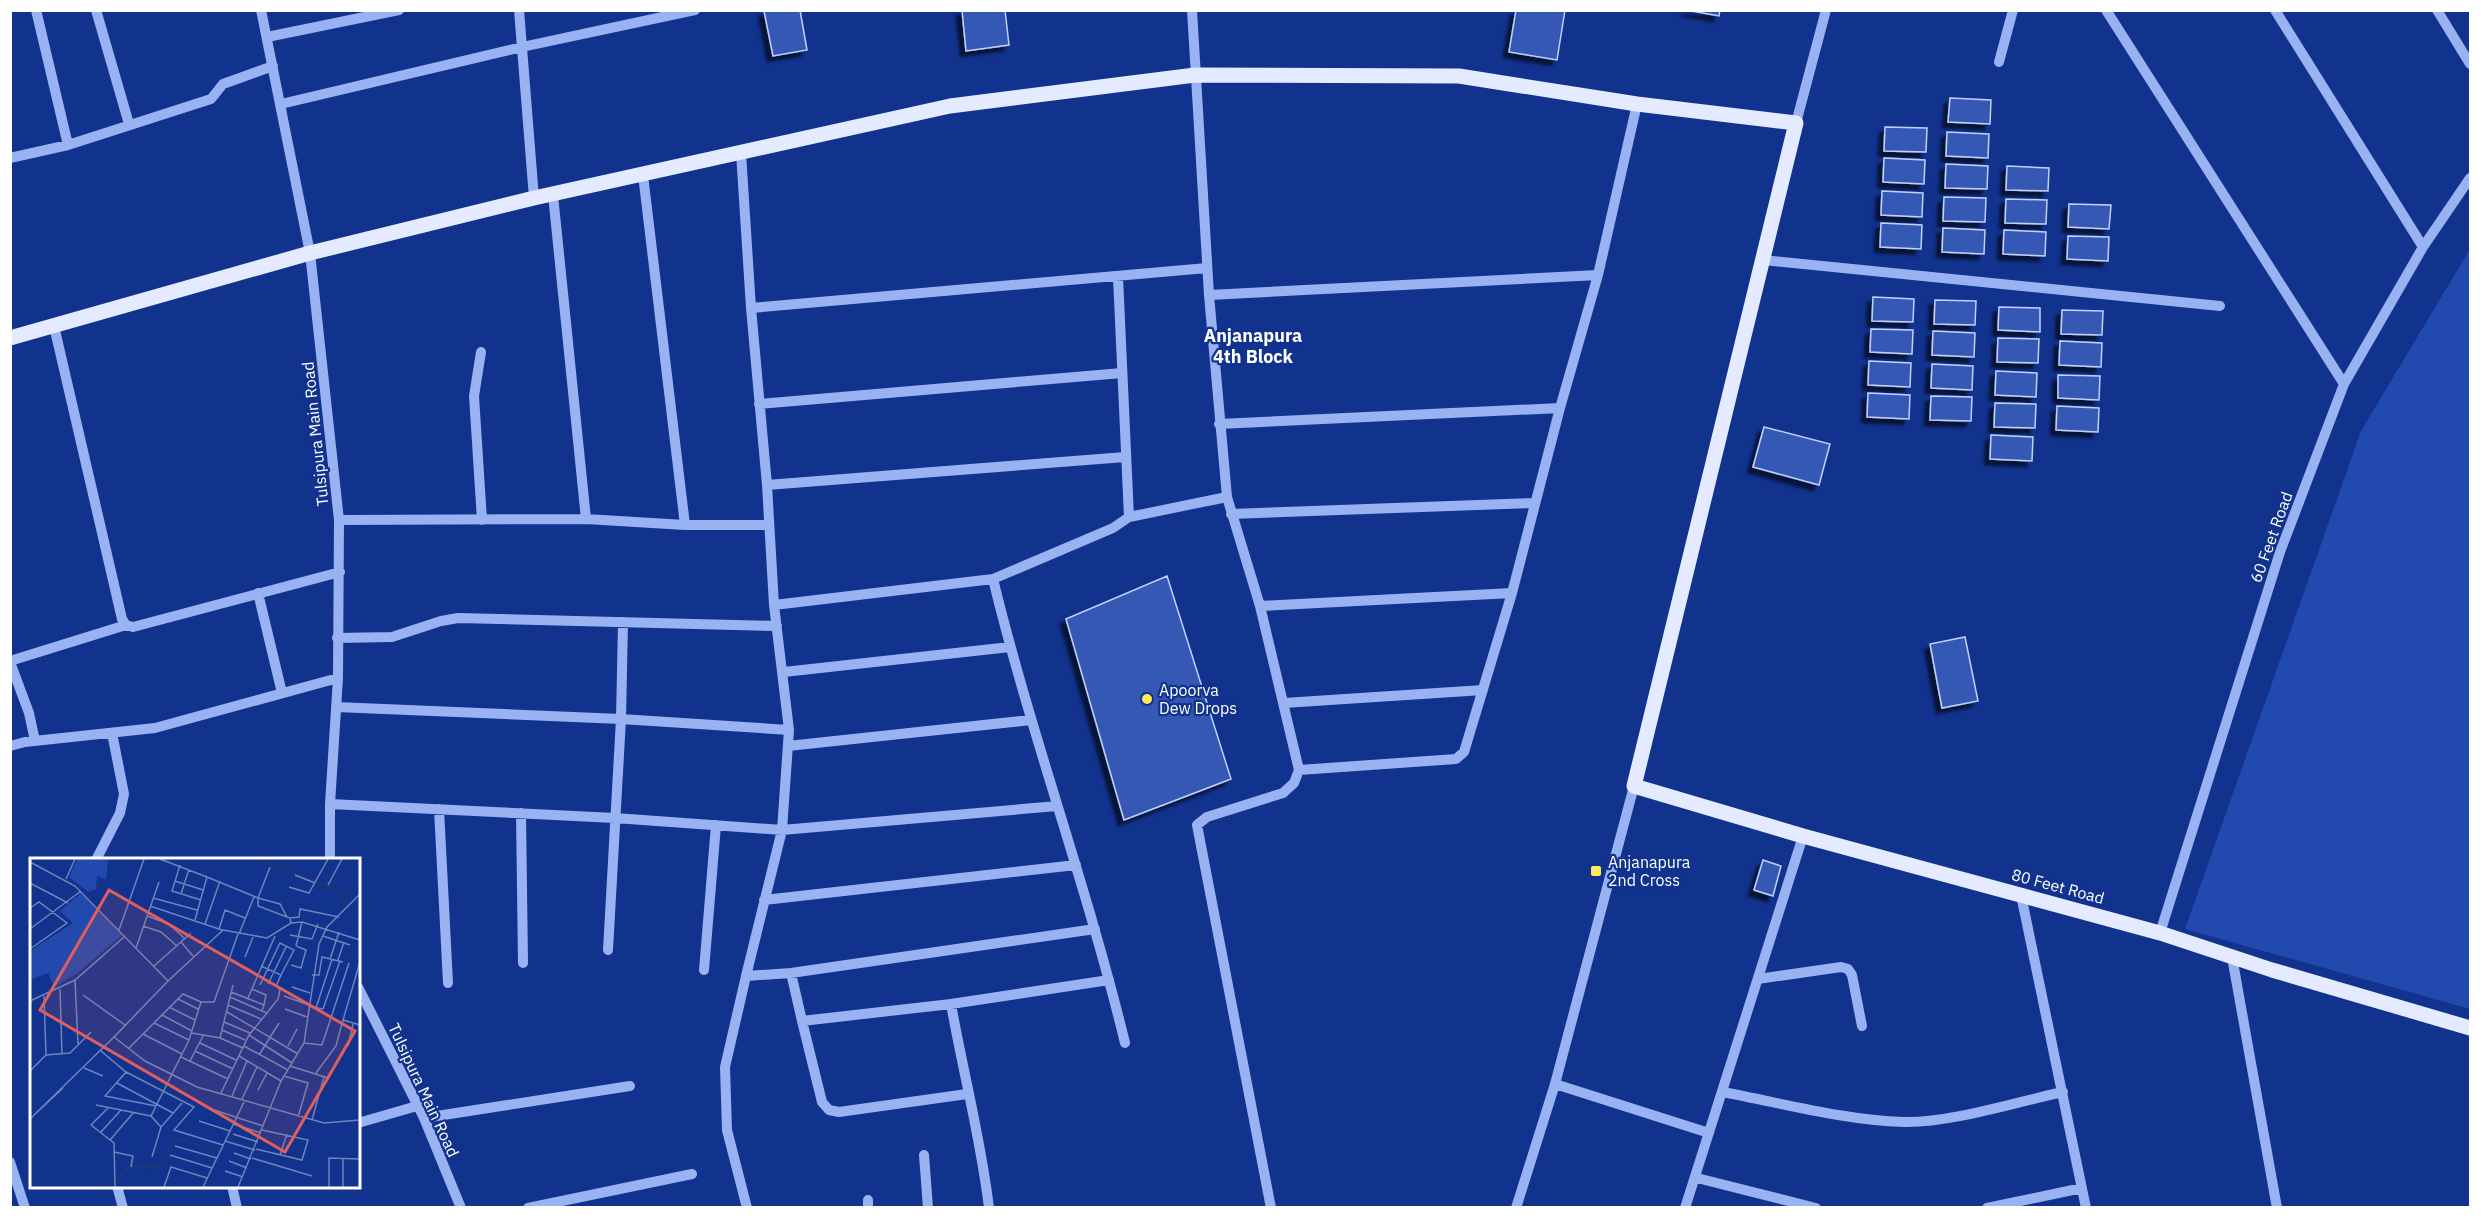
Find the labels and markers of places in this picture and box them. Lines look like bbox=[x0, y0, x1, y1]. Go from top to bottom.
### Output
place label: Apoorva Dew Drops bbox=[1159, 680, 1237, 718]
marker: Apoorva Dew Drops bbox=[1140, 692, 1154, 706]
place label: Anjanapura 2nd Cross bbox=[1608, 852, 1691, 890]
marker: Anjanapura 2nd Cross bbox=[1589, 864, 1603, 878]

